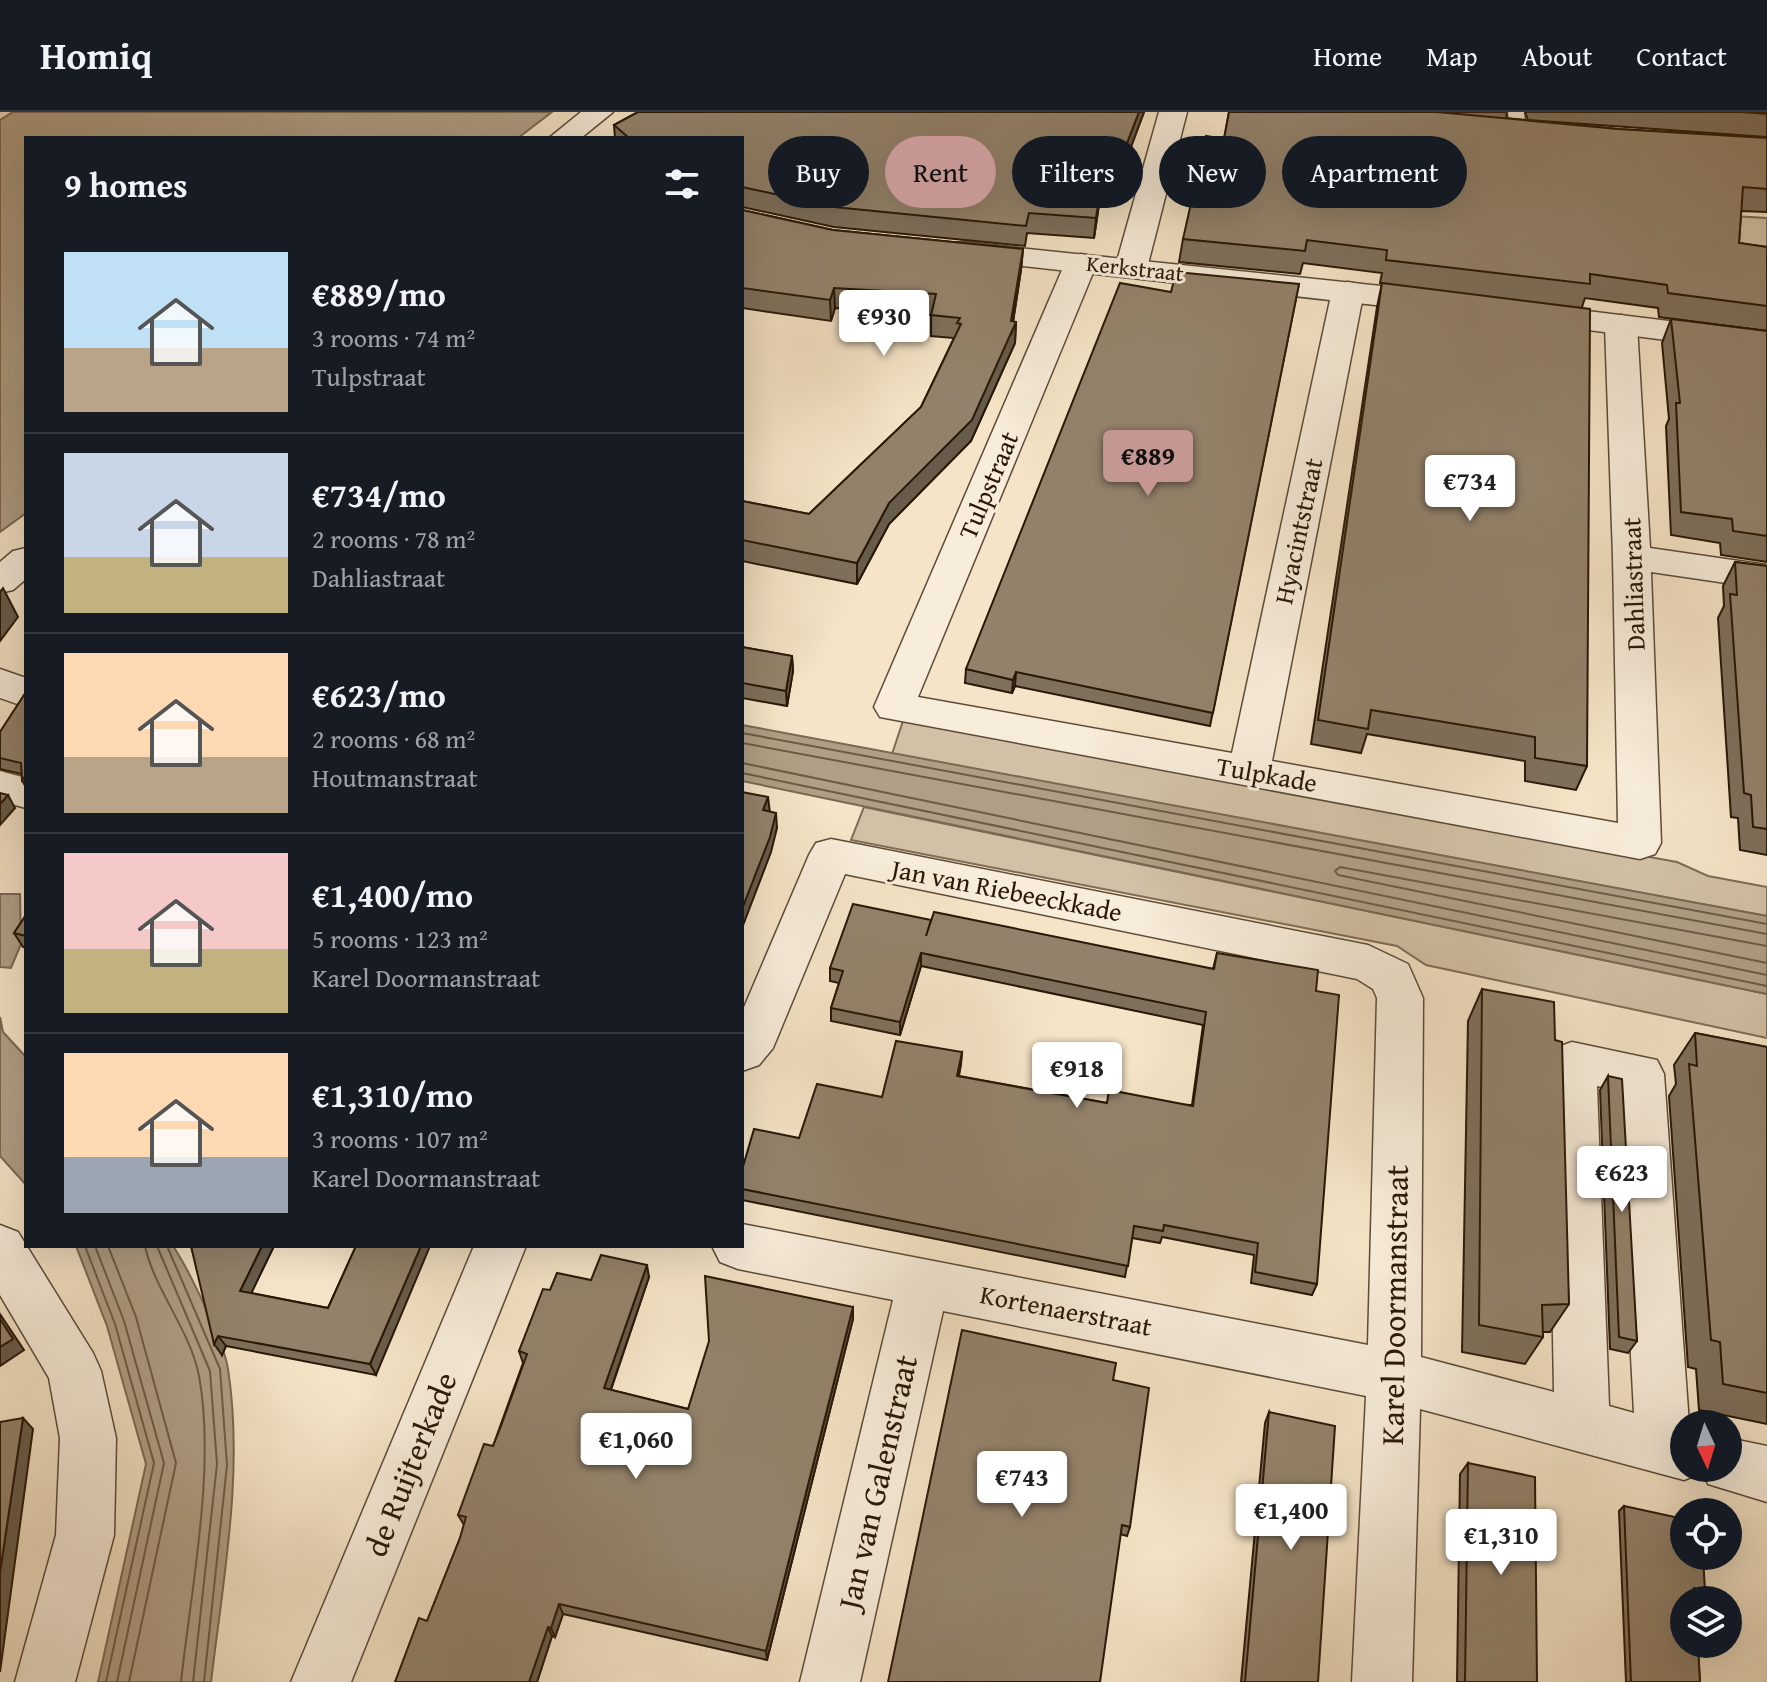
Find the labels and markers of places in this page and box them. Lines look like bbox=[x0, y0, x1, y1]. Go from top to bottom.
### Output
pin: €930 bbox=[837, 290, 931, 358]
pin: €889 bbox=[1101, 430, 1195, 498]
pin: €734 bbox=[1423, 455, 1517, 523]
pin: €918 bbox=[1030, 1042, 1124, 1110]
pin: €623 bbox=[1575, 1146, 1669, 1214]
pin: €1,060 bbox=[571, 1413, 701, 1481]
pin: €743 bbox=[975, 1451, 1069, 1519]
pin: €1,400 bbox=[1226, 1484, 1356, 1552]
pin: €1,310 bbox=[1436, 1509, 1566, 1577]

